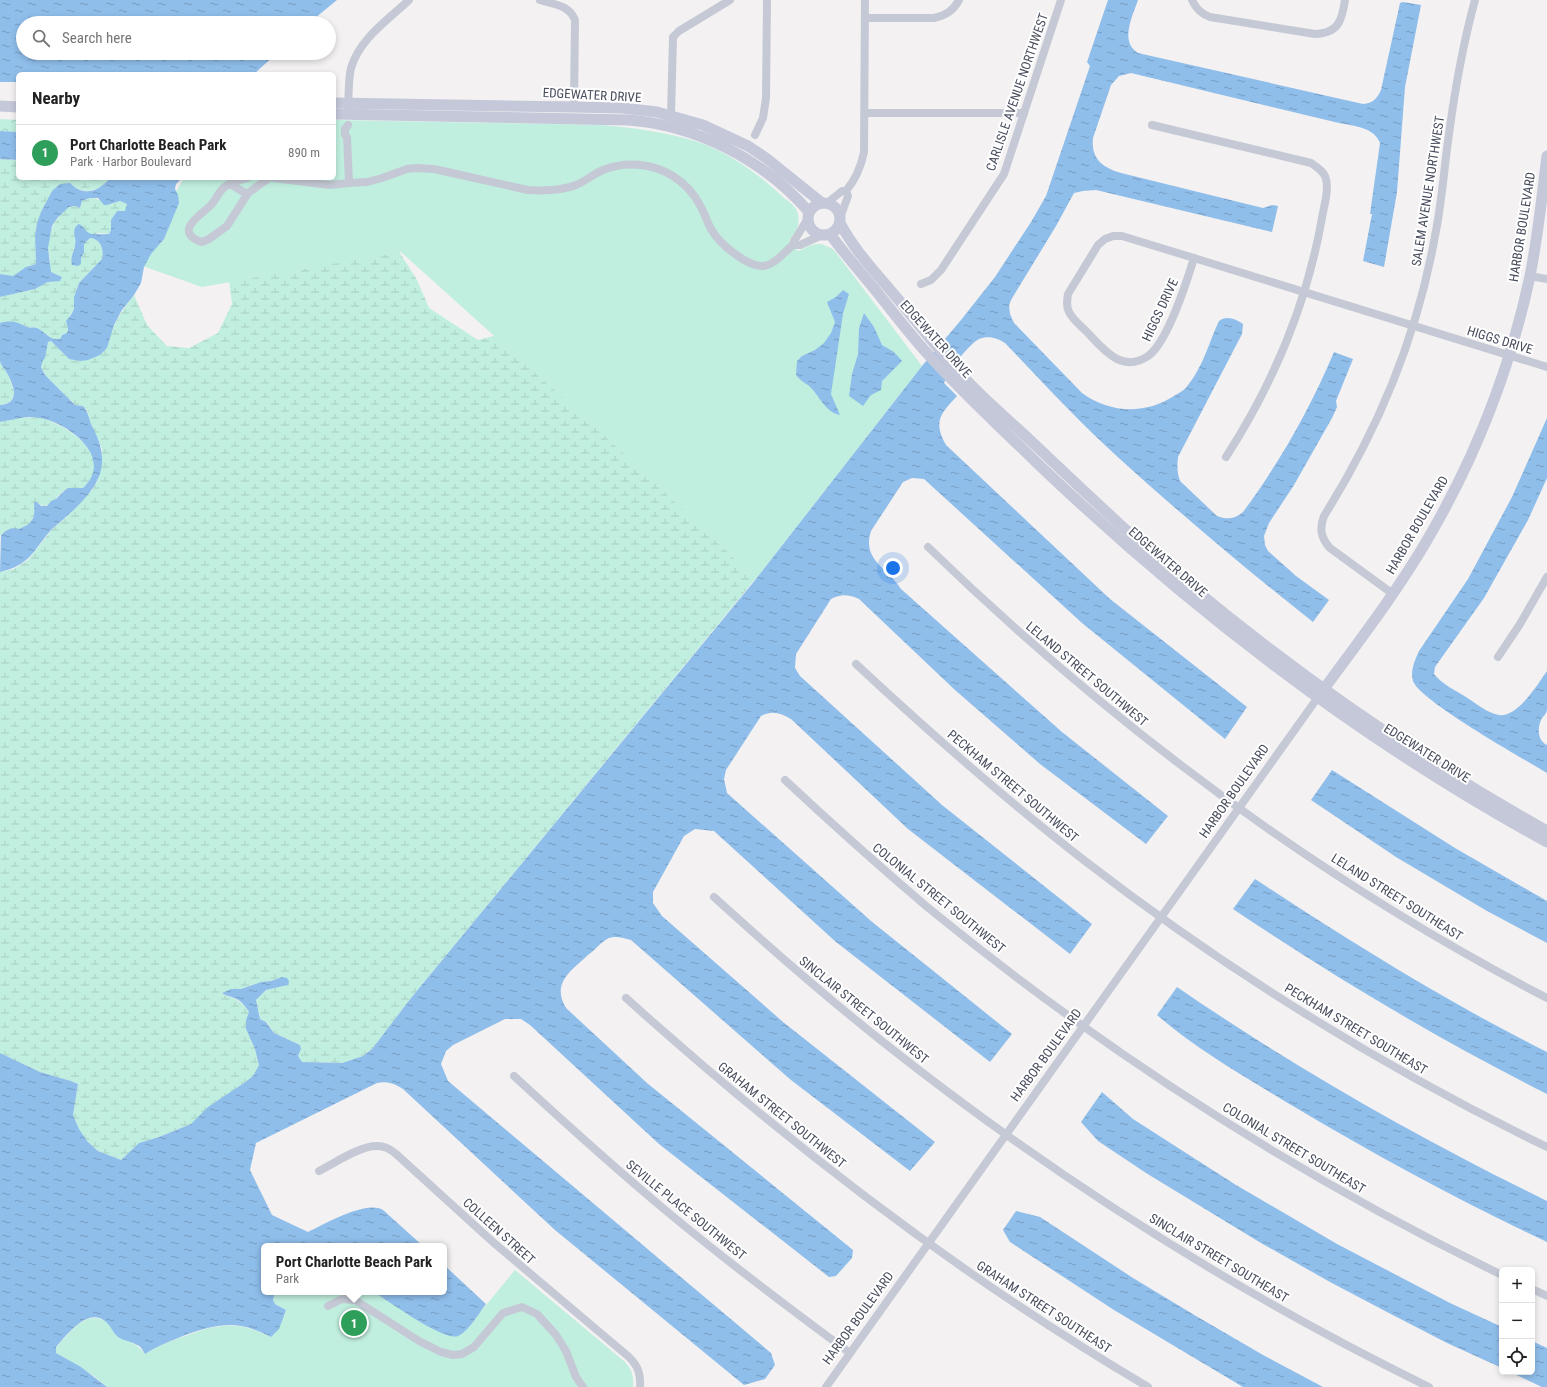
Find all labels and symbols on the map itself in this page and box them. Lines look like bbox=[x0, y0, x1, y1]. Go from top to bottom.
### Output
street label: CARLISLE AVENUE NORTHWEST bbox=[983, 11, 1051, 173]
street label: EDGEWATER DRIVE bbox=[542, 85, 642, 105]
street label: SALEM AVENUE NORTHWEST bbox=[1409, 114, 1447, 267]
street label: HARBOR BOULEVARD bbox=[1506, 171, 1538, 283]
street label: HIGGS DRIVE bbox=[1139, 276, 1181, 344]
street label: EDGEWATER DRIVE bbox=[897, 297, 975, 381]
street label: HIGGS DRIVE bbox=[1465, 323, 1535, 357]
street label: HARBOR BOULEVARD bbox=[1383, 473, 1451, 577]
street label: EDGEWATER DRIVE bbox=[1126, 524, 1210, 600]
your location bbox=[883, 558, 903, 578]
street label: LELAND STREET SOUTHWEST bbox=[1023, 619, 1151, 730]
street label: EDGEWATER DRIVE bbox=[1381, 720, 1473, 786]
street label: PECKHAM STREET SOUTHWEST bbox=[945, 727, 1082, 845]
street label: HARBOR BOULEVARD bbox=[1196, 741, 1272, 841]
street label: COLONIAL STREET SOUTHWEST bbox=[870, 840, 1009, 956]
street label: LELAND STREET SOUTHEAST bbox=[1329, 850, 1466, 944]
street label: SINCLAIR STREET SOUTHWEST bbox=[796, 953, 932, 1067]
street label: PECKHAM STREET SOUTHEAST bbox=[1282, 980, 1430, 1078]
street label: HARBOR BOULEVARD bbox=[1007, 1006, 1085, 1104]
street label: GRAHAM STREET SOUTHWEST bbox=[715, 1059, 849, 1171]
street label: COLONIAL STREET SOUTHEAST bbox=[1220, 1099, 1368, 1197]
street label: SEVILLE PLACE SOUTHWEST bbox=[623, 1157, 749, 1263]
street label: COLLEEN STREET bbox=[460, 1195, 538, 1267]
street label: SINCLAIR STREET SOUTHEAST bbox=[1147, 1211, 1291, 1306]
street label: GRAHAM STREET SOUTHEAST bbox=[974, 1258, 1114, 1356]
street label: HARBOR BOULEVARD bbox=[819, 1269, 897, 1367]
pin: 1 bbox=[341, 1308, 367, 1338]

